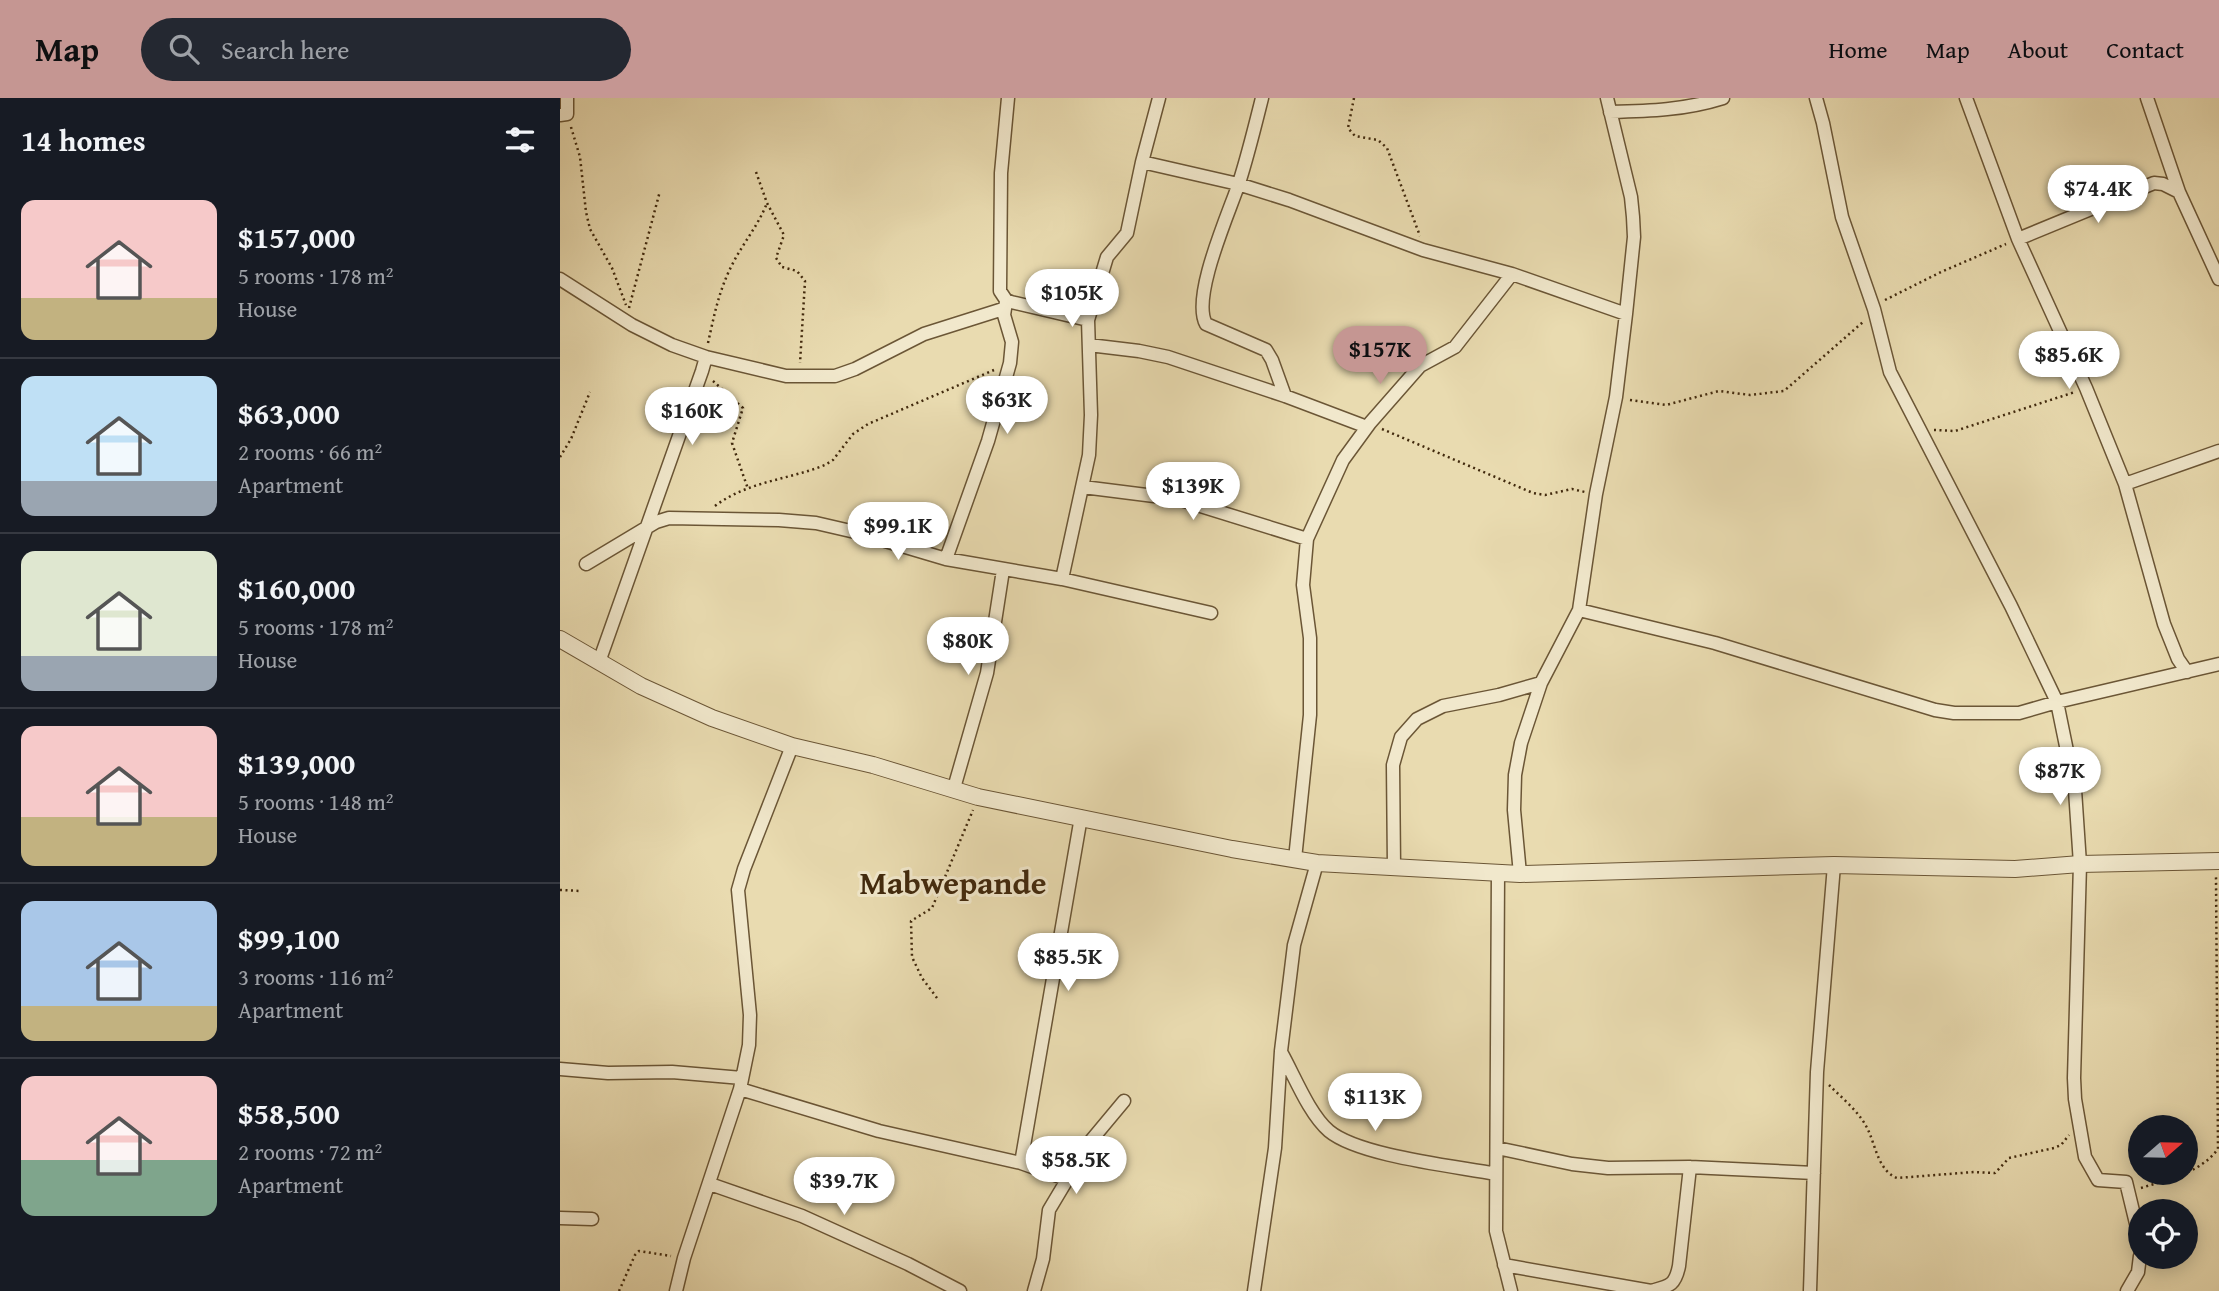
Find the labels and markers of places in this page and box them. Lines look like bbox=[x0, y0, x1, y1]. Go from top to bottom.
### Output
pin: $74.4K bbox=[2041, 166, 2155, 225]
pin: $105K bbox=[1023, 270, 1121, 329]
pin: $157K bbox=[1331, 327, 1429, 386]
pin: $85.6K bbox=[2012, 331, 2126, 391]
pin: $63K bbox=[966, 376, 1048, 436]
pin: $160K bbox=[643, 388, 741, 447]
pin: $139K bbox=[1144, 462, 1242, 522]
pin: $99.1K bbox=[841, 503, 955, 562]
pin: $80K bbox=[927, 618, 1009, 677]
pin: $87K bbox=[2019, 748, 2101, 807]
pin: $85.5K bbox=[1011, 934, 1125, 993]
pin: $113K bbox=[1326, 1074, 1424, 1133]
pin: $58.5K bbox=[1019, 1136, 1133, 1196]
pin: $39.7K bbox=[787, 1158, 901, 1217]

